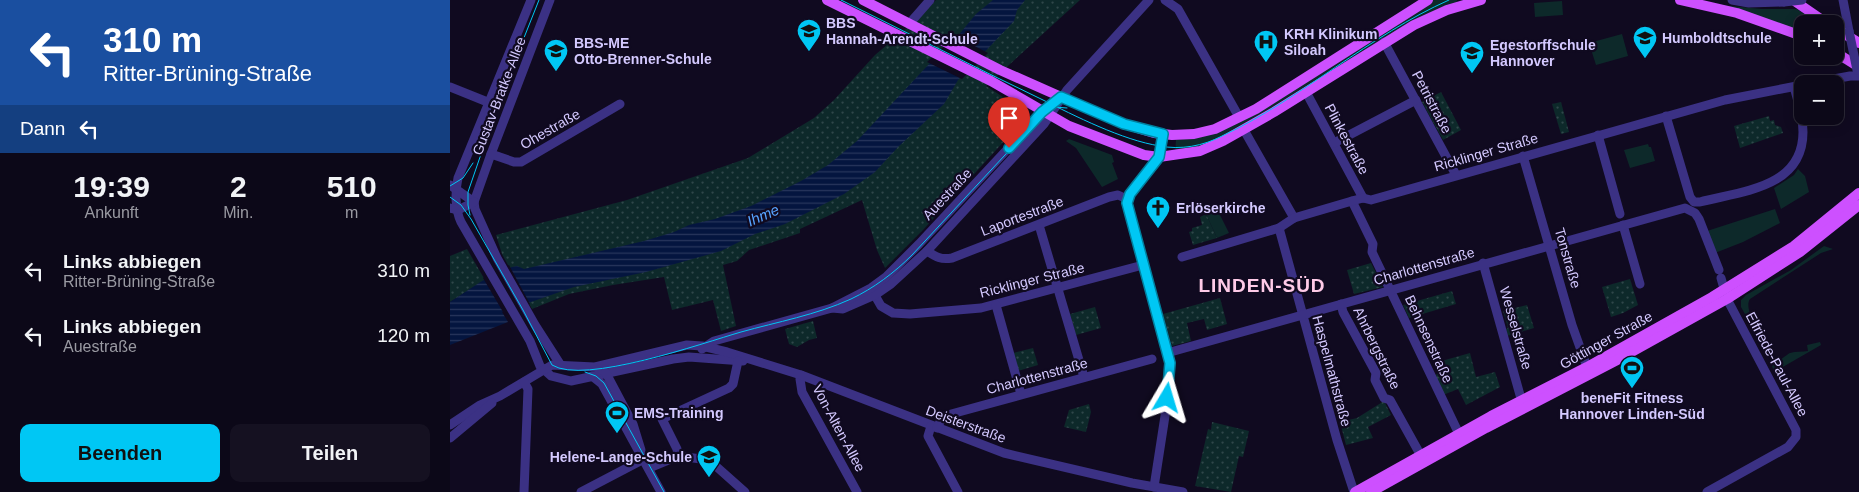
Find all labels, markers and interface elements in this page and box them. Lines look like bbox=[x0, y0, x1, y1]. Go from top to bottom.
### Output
place label: BBS Hannah-Arendt-Schule bbox=[826, 15, 978, 47]
map controls bbox=[1794, 15, 1844, 125]
button: + bbox=[1794, 15, 1844, 65]
school or university icon: BBS Hannah-Arendt-Schule bbox=[796, 18, 822, 52]
icon: left bbox=[20, 20, 85, 85]
text: 310 m bbox=[103, 20, 202, 59]
school or university icon: Humboldtschule bbox=[1632, 25, 1658, 59]
place label: KRH Klinikum Siloah bbox=[1284, 26, 1377, 58]
hospital icon: KRH Klinikum Siloah bbox=[1253, 29, 1279, 63]
place label: Humboldtschule bbox=[1662, 30, 1772, 46]
street label: Gustav-Bratke-Allee bbox=[469, 34, 529, 157]
place label: BBS-ME Otto-Brenner-Schule bbox=[574, 35, 712, 67]
place label: Egestorffschule Hannover bbox=[1490, 37, 1596, 69]
school or university icon: BBS-ME Otto-Brenner-Schule bbox=[543, 38, 569, 72]
school or university icon: Egestorffschule Hannover bbox=[1459, 40, 1485, 74]
text: Ritter-Brüning-Straße bbox=[103, 61, 312, 86]
street label: Petristraße bbox=[1409, 68, 1455, 136]
button: − bbox=[1794, 75, 1844, 125]
pin bbox=[988, 97, 1030, 148]
street label: Plinkestraße bbox=[1322, 101, 1372, 177]
icon: arrive bbox=[995, 104, 1023, 132]
street label: Ohestraße bbox=[517, 105, 583, 152]
icon: left bbox=[75, 115, 103, 143]
text: Dann bbox=[20, 118, 65, 139]
street label: Ricklinger Straße bbox=[1432, 129, 1540, 174]
street label: Auestraße bbox=[919, 165, 975, 223]
text: 19:39 bbox=[73, 170, 150, 203]
text: 2 bbox=[230, 170, 247, 203]
text: 510 bbox=[327, 170, 377, 203]
street label: Laportestraße bbox=[978, 193, 1066, 239]
church icon: Erlöserkirche bbox=[1145, 195, 1171, 229]
water label: Ihme bbox=[744, 200, 782, 230]
place label: Erlöserkirche bbox=[1176, 200, 1266, 216]
text: Ankunft bbox=[84, 204, 139, 221]
text: Min. bbox=[223, 204, 253, 221]
text: m bbox=[345, 204, 358, 221]
street label: Tonstraße bbox=[1552, 226, 1584, 290]
street label: Charlottenstraße bbox=[1372, 244, 1477, 288]
text: Links abbiegen bbox=[63, 251, 201, 272]
icon: left bbox=[20, 257, 48, 285]
street label: Ricklinger Straße bbox=[978, 259, 1086, 301]
text: 310 m bbox=[377, 260, 430, 281]
text: Ritter-Brüning-Straße bbox=[63, 273, 215, 290]
district label: LINDEN-SÜD bbox=[1198, 275, 1326, 296]
street label: Wesselstraße bbox=[1497, 285, 1536, 371]
street label: Behnsenstraße bbox=[1402, 293, 1456, 386]
street label: Ahrbergstraße bbox=[1350, 304, 1404, 392]
street label: Göttinger Straße bbox=[1557, 308, 1655, 372]
street label: Elfriede-Paul-Allee bbox=[1743, 309, 1811, 419]
street label: Haspelmathstraße bbox=[1309, 314, 1355, 429]
text: Links abbiegen bbox=[63, 316, 201, 337]
icon: left bbox=[20, 322, 48, 350]
text: 120 m bbox=[377, 325, 430, 346]
text: Auestraße bbox=[63, 338, 137, 355]
street label: Charlottenstraße bbox=[985, 355, 1090, 397]
sports icon: beneFit Fitness Hannover Linden-Süd bbox=[1619, 355, 1645, 389]
position arrow bbox=[1140, 371, 1192, 423]
street label: Von-Alten-Allee bbox=[809, 382, 869, 475]
place label: beneFit Fitness Hannover Linden-Süd bbox=[1559, 390, 1705, 422]
sports icon: EMS-Training bbox=[604, 400, 630, 434]
street label: Deisterstraße bbox=[924, 402, 1008, 446]
place label: EMS-Training bbox=[634, 405, 723, 421]
button: Beenden bbox=[20, 424, 220, 482]
button: Teilen bbox=[230, 424, 430, 482]
school or university icon: Helene-Lange-Schule bbox=[696, 444, 722, 478]
place label: Helene-Lange-Schule bbox=[550, 449, 692, 465]

